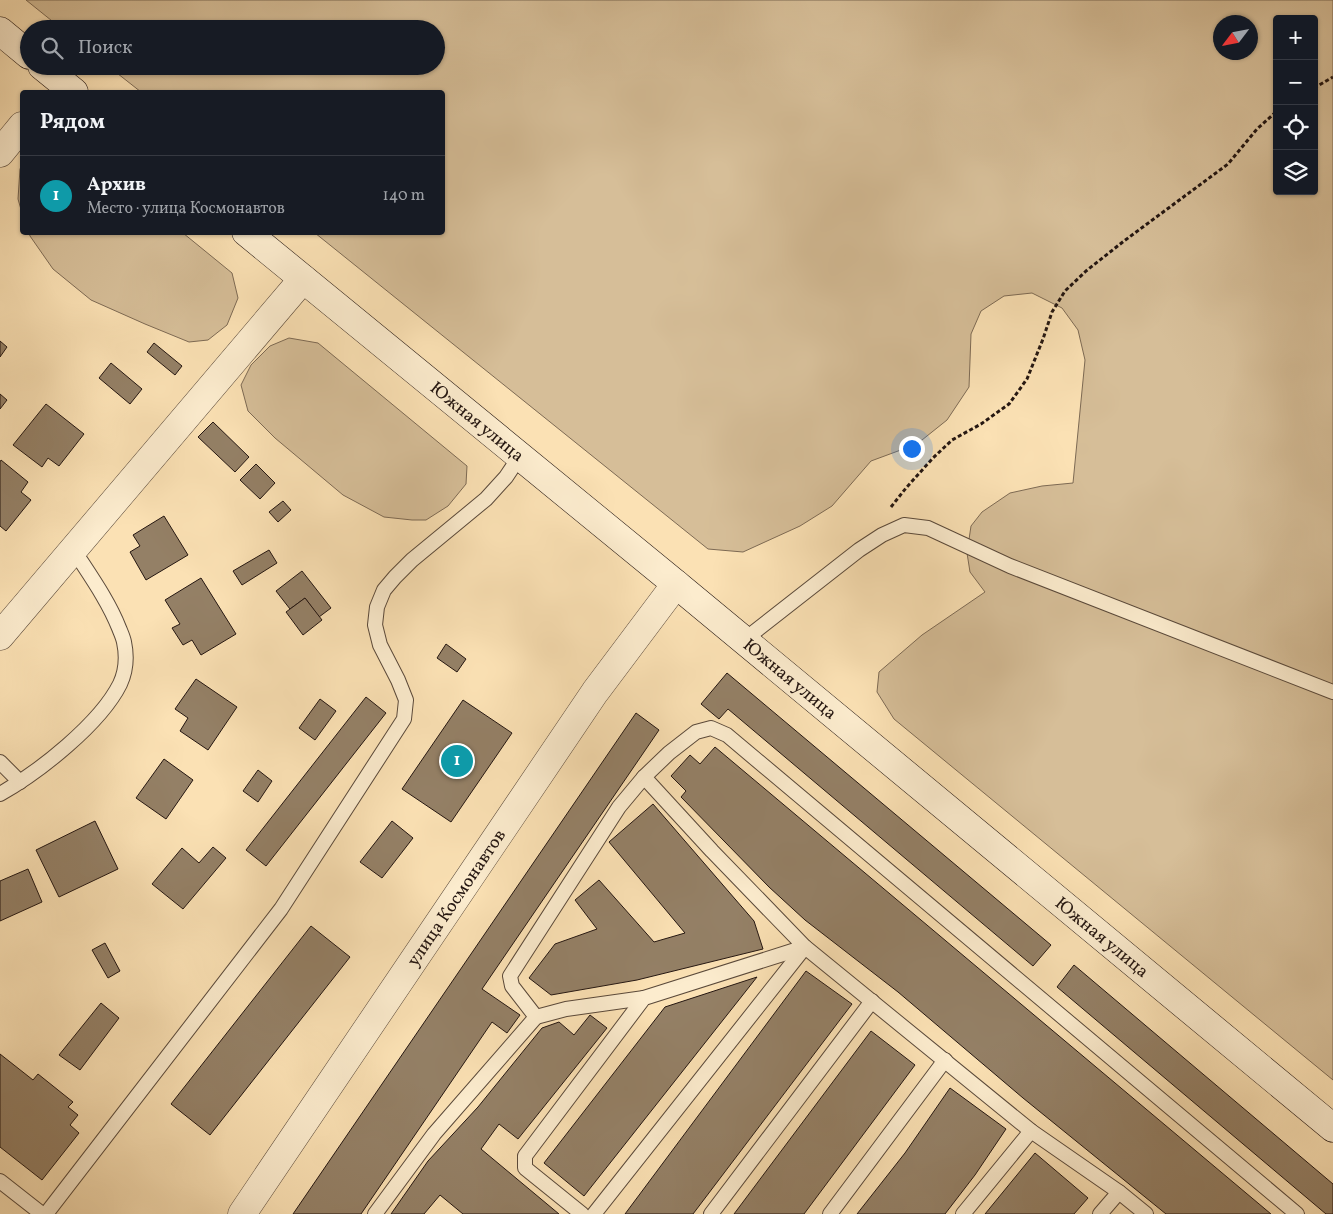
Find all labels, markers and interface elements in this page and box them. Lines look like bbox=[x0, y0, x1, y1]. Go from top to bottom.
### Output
north arrow bbox=[1213, 15, 1258, 60]
map controls bbox=[1273, 15, 1318, 195]
button: + bbox=[1273, 15, 1318, 60]
search box bbox=[20, 20, 445, 75]
icon: search bbox=[38, 34, 66, 62]
text: Поиск bbox=[78, 35, 132, 61]
button: − bbox=[1273, 60, 1318, 105]
button: locate bbox=[1273, 105, 1318, 150]
text: Рядом bbox=[40, 108, 105, 137]
button: layers bbox=[1273, 150, 1318, 195]
text: Архив bbox=[87, 172, 146, 198]
text: 1 bbox=[53, 185, 59, 207]
text: 140 m bbox=[383, 185, 425, 207]
text: Место · улица Космонавтов bbox=[87, 198, 285, 220]
street label: Южная улица bbox=[424, 376, 529, 469]
your location bbox=[899, 436, 925, 462]
street label: Южная улица bbox=[737, 633, 842, 726]
pin: 1 bbox=[441, 742, 473, 780]
street label: улица Космонавтов bbox=[402, 825, 513, 972]
street label: Южная улица bbox=[1049, 892, 1154, 984]

